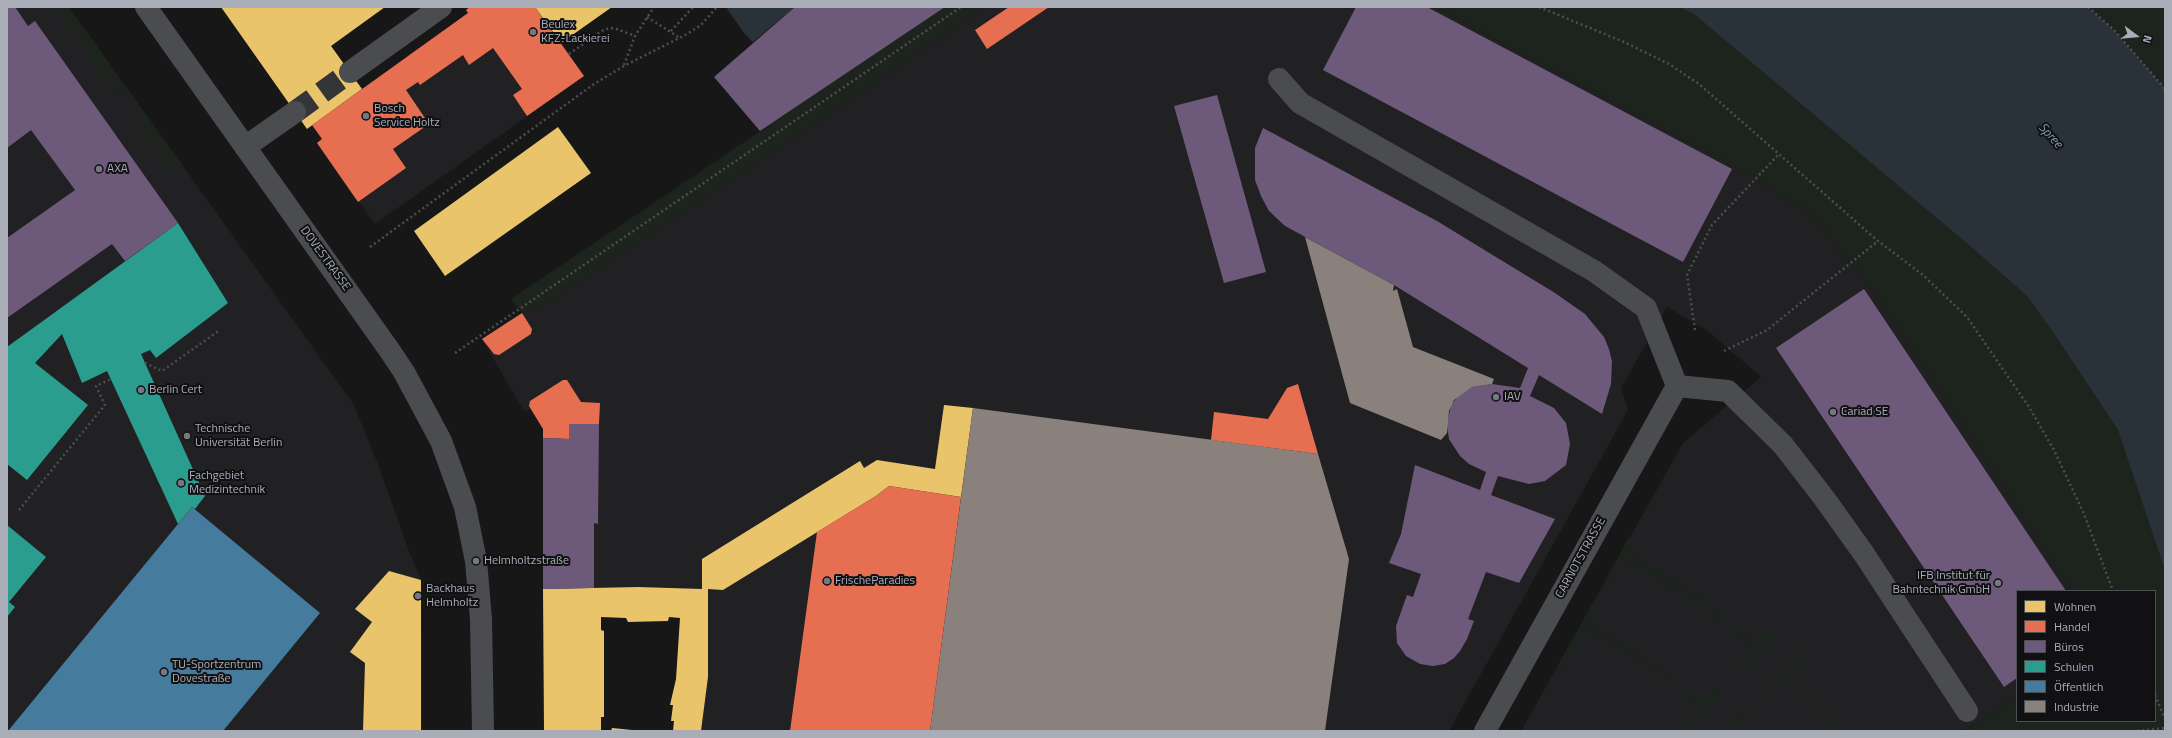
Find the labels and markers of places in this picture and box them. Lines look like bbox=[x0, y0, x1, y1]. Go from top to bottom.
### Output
place label: Beulex KFZ-Lackierei bbox=[541, 18, 610, 46]
marker: Beulex KFZ-Lackierei bbox=[528, 27, 538, 37]
place label: Bosch Service Holtz bbox=[374, 102, 440, 130]
marker: Bosch Service Holtz bbox=[361, 111, 371, 121]
place label: AXA bbox=[107, 162, 128, 176]
marker: AXA bbox=[94, 164, 104, 174]
place label: Berlin Cert bbox=[149, 383, 202, 397]
marker: Berlin Cert bbox=[136, 385, 146, 395]
place label: IAV bbox=[1504, 390, 1521, 404]
marker: IAV bbox=[1491, 392, 1501, 402]
place label: Cariad SE bbox=[1841, 405, 1888, 419]
marker: Cariad SE bbox=[1828, 407, 1838, 417]
place label: Technische Universität Berlin bbox=[195, 422, 282, 450]
marker: Technische Universität Berlin bbox=[182, 431, 192, 441]
place label: Fachgebiet Medizintechnik bbox=[189, 469, 265, 497]
marker: Fachgebiet Medizintechnik bbox=[176, 478, 186, 488]
place label: Helmholtzstraße bbox=[484, 554, 569, 568]
marker: Helmholtzstraße bbox=[471, 556, 481, 566]
place label: IFB Institut für Bahntechnik GmbH bbox=[1893, 569, 1990, 597]
place label: FrischeParadies bbox=[835, 574, 915, 588]
marker: FrischeParadies bbox=[822, 576, 832, 586]
marker: IFB Institut für Bahntechnik GmbH bbox=[1993, 578, 2003, 588]
place label: Backhaus Helmholtz bbox=[426, 582, 478, 610]
marker: Backhaus Helmholtz bbox=[413, 591, 423, 601]
place label: TU-Sportzentrum Dovestraße bbox=[172, 658, 261, 686]
marker: TU-Sportzentrum Dovestraße bbox=[159, 667, 169, 677]

